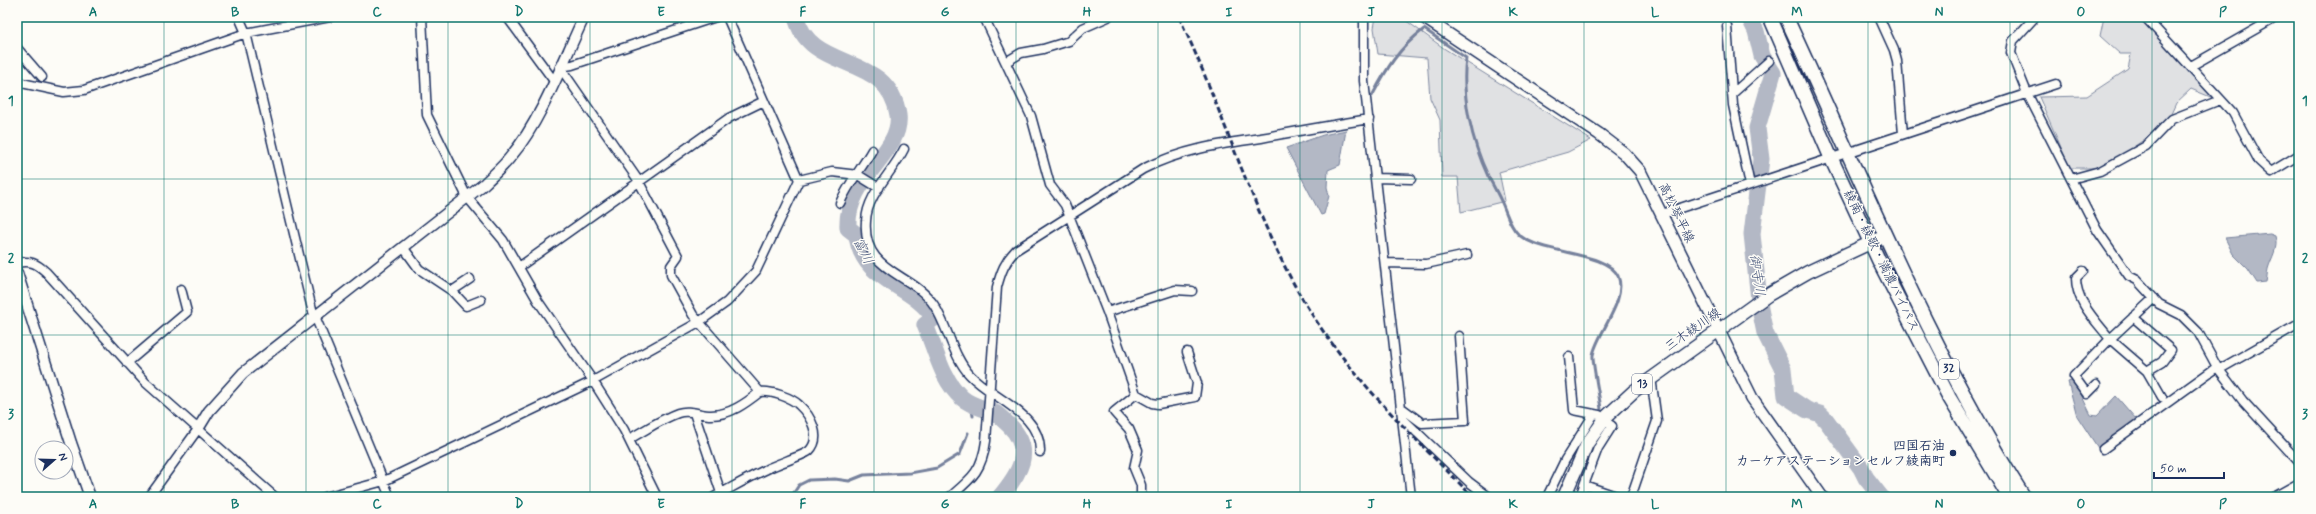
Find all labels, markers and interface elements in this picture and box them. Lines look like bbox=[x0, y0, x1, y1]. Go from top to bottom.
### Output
text: A bbox=[89, 4, 97, 21]
text: B bbox=[231, 4, 240, 21]
text: C bbox=[372, 4, 382, 21]
text: D bbox=[515, 4, 524, 21]
text: E bbox=[657, 4, 665, 21]
text: F bbox=[800, 4, 807, 21]
text: G bbox=[941, 4, 950, 21]
text: H bbox=[1083, 4, 1092, 21]
text: I bbox=[1226, 4, 1233, 21]
text: J bbox=[1367, 4, 1375, 21]
text: K bbox=[1508, 4, 1518, 21]
text: L bbox=[1651, 4, 1660, 21]
text: M bbox=[1791, 4, 1803, 21]
text: N bbox=[1935, 4, 1944, 21]
text: O bbox=[2077, 4, 2086, 21]
text: P bbox=[2219, 4, 2227, 21]
text: 1 bbox=[8, 93, 14, 110]
text: 1 bbox=[2302, 93, 2308, 110]
street label: 高松琴平線 bbox=[1654, 180, 1698, 247]
street label: 綾南・綾歌・満濃バイパス bbox=[1839, 187, 1923, 335]
water label: 富川 bbox=[849, 234, 877, 268]
text: 2 bbox=[8, 250, 15, 267]
text: 2 bbox=[2302, 250, 2309, 267]
water label: 御寺川 bbox=[1746, 253, 1768, 297]
street label: 三木綾川線 bbox=[1661, 304, 1725, 356]
road number: 32 bbox=[1939, 359, 1959, 379]
road number: 13 bbox=[1632, 374, 1652, 394]
text: 3 bbox=[8, 406, 14, 423]
text: 3 bbox=[2302, 406, 2308, 423]
place label: 四国石油 カーケアステーションセルフ綾南町 bbox=[1736, 438, 1945, 470]
north arrow bbox=[34, 440, 74, 480]
marker: 四国石油 カーケアステーションセルフ綾南町 bbox=[1948, 448, 1958, 458]
text: N bbox=[55, 451, 70, 463]
scale bar bbox=[2154, 454, 2224, 480]
text: 50 m bbox=[2160, 461, 2187, 477]
text: A bbox=[89, 496, 97, 513]
text: B bbox=[231, 496, 240, 513]
text: C bbox=[372, 496, 382, 513]
text: D bbox=[515, 496, 524, 513]
text: E bbox=[657, 496, 665, 513]
text: F bbox=[800, 496, 807, 513]
text: G bbox=[941, 496, 950, 513]
text: H bbox=[1083, 496, 1092, 513]
text: I bbox=[1226, 496, 1233, 513]
text: J bbox=[1367, 496, 1375, 513]
text: K bbox=[1508, 496, 1518, 513]
text: L bbox=[1651, 496, 1660, 513]
text: M bbox=[1791, 496, 1803, 513]
text: N bbox=[1935, 496, 1944, 513]
text: O bbox=[2077, 496, 2086, 513]
text: P bbox=[2219, 496, 2227, 513]

